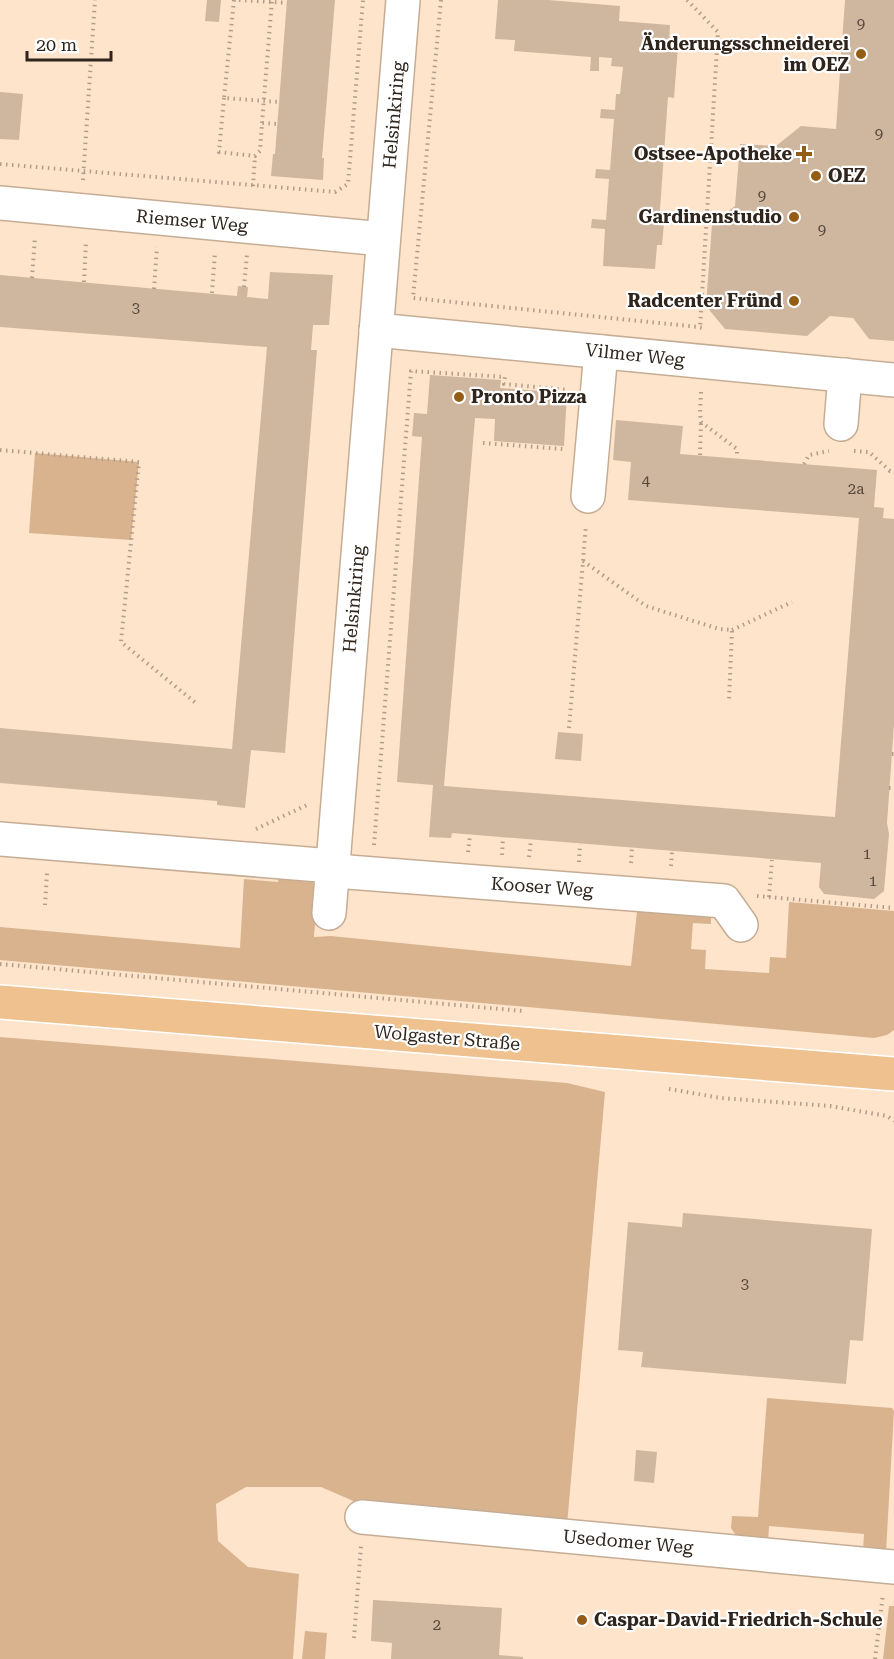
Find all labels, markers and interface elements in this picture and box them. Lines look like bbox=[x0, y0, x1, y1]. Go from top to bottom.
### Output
house number: 9 bbox=[857, 15, 865, 33]
scale bar bbox=[27, 24, 111, 62]
place label: Änderungsschneiderei im OEZ bbox=[641, 32, 849, 75]
text: 20 m bbox=[36, 34, 77, 55]
marker: Änderungsschneiderei im OEZ bbox=[854, 47, 868, 61]
street label: Helsinkiring bbox=[378, 60, 409, 170]
house number: 9 bbox=[875, 125, 883, 143]
place label: Ostsee-Apotheke bbox=[634, 143, 792, 164]
marker: Ostsee-Apotheke bbox=[797, 147, 811, 161]
place label: OEZ bbox=[828, 165, 866, 186]
marker: OEZ bbox=[809, 169, 823, 183]
house number: 9 bbox=[758, 187, 766, 205]
street label: Riemser Weg bbox=[135, 205, 250, 236]
place label: Gardinenstudio bbox=[638, 206, 782, 227]
marker: Gardinenstudio bbox=[787, 210, 801, 224]
house number: 9 bbox=[818, 221, 826, 239]
place label: Radcenter Fründ bbox=[628, 290, 782, 311]
marker: Radcenter Fründ bbox=[787, 294, 801, 308]
house number: 3 bbox=[132, 299, 140, 317]
street label: Vilmer Weg bbox=[584, 339, 686, 370]
place label: Pronto Pizza bbox=[471, 386, 587, 407]
marker: Pronto Pizza bbox=[452, 390, 466, 404]
house number: 4 bbox=[642, 472, 651, 490]
house number: 2a bbox=[848, 480, 864, 498]
street label: Helsinkiring bbox=[338, 544, 369, 654]
house number: 1 bbox=[863, 845, 871, 863]
street label: Kooser Weg bbox=[490, 872, 595, 901]
house number: 1 bbox=[869, 872, 877, 890]
street label: Wolgaster Straße bbox=[373, 1021, 521, 1054]
house number: 3 bbox=[741, 1275, 749, 1293]
street label: Usedomer Weg bbox=[562, 1525, 695, 1558]
place label: Caspar-David-Friedrich-Schule bbox=[594, 1609, 883, 1630]
marker: Caspar-David-Friedrich-Schule bbox=[575, 1613, 589, 1627]
house number: 2 bbox=[433, 1616, 441, 1634]

